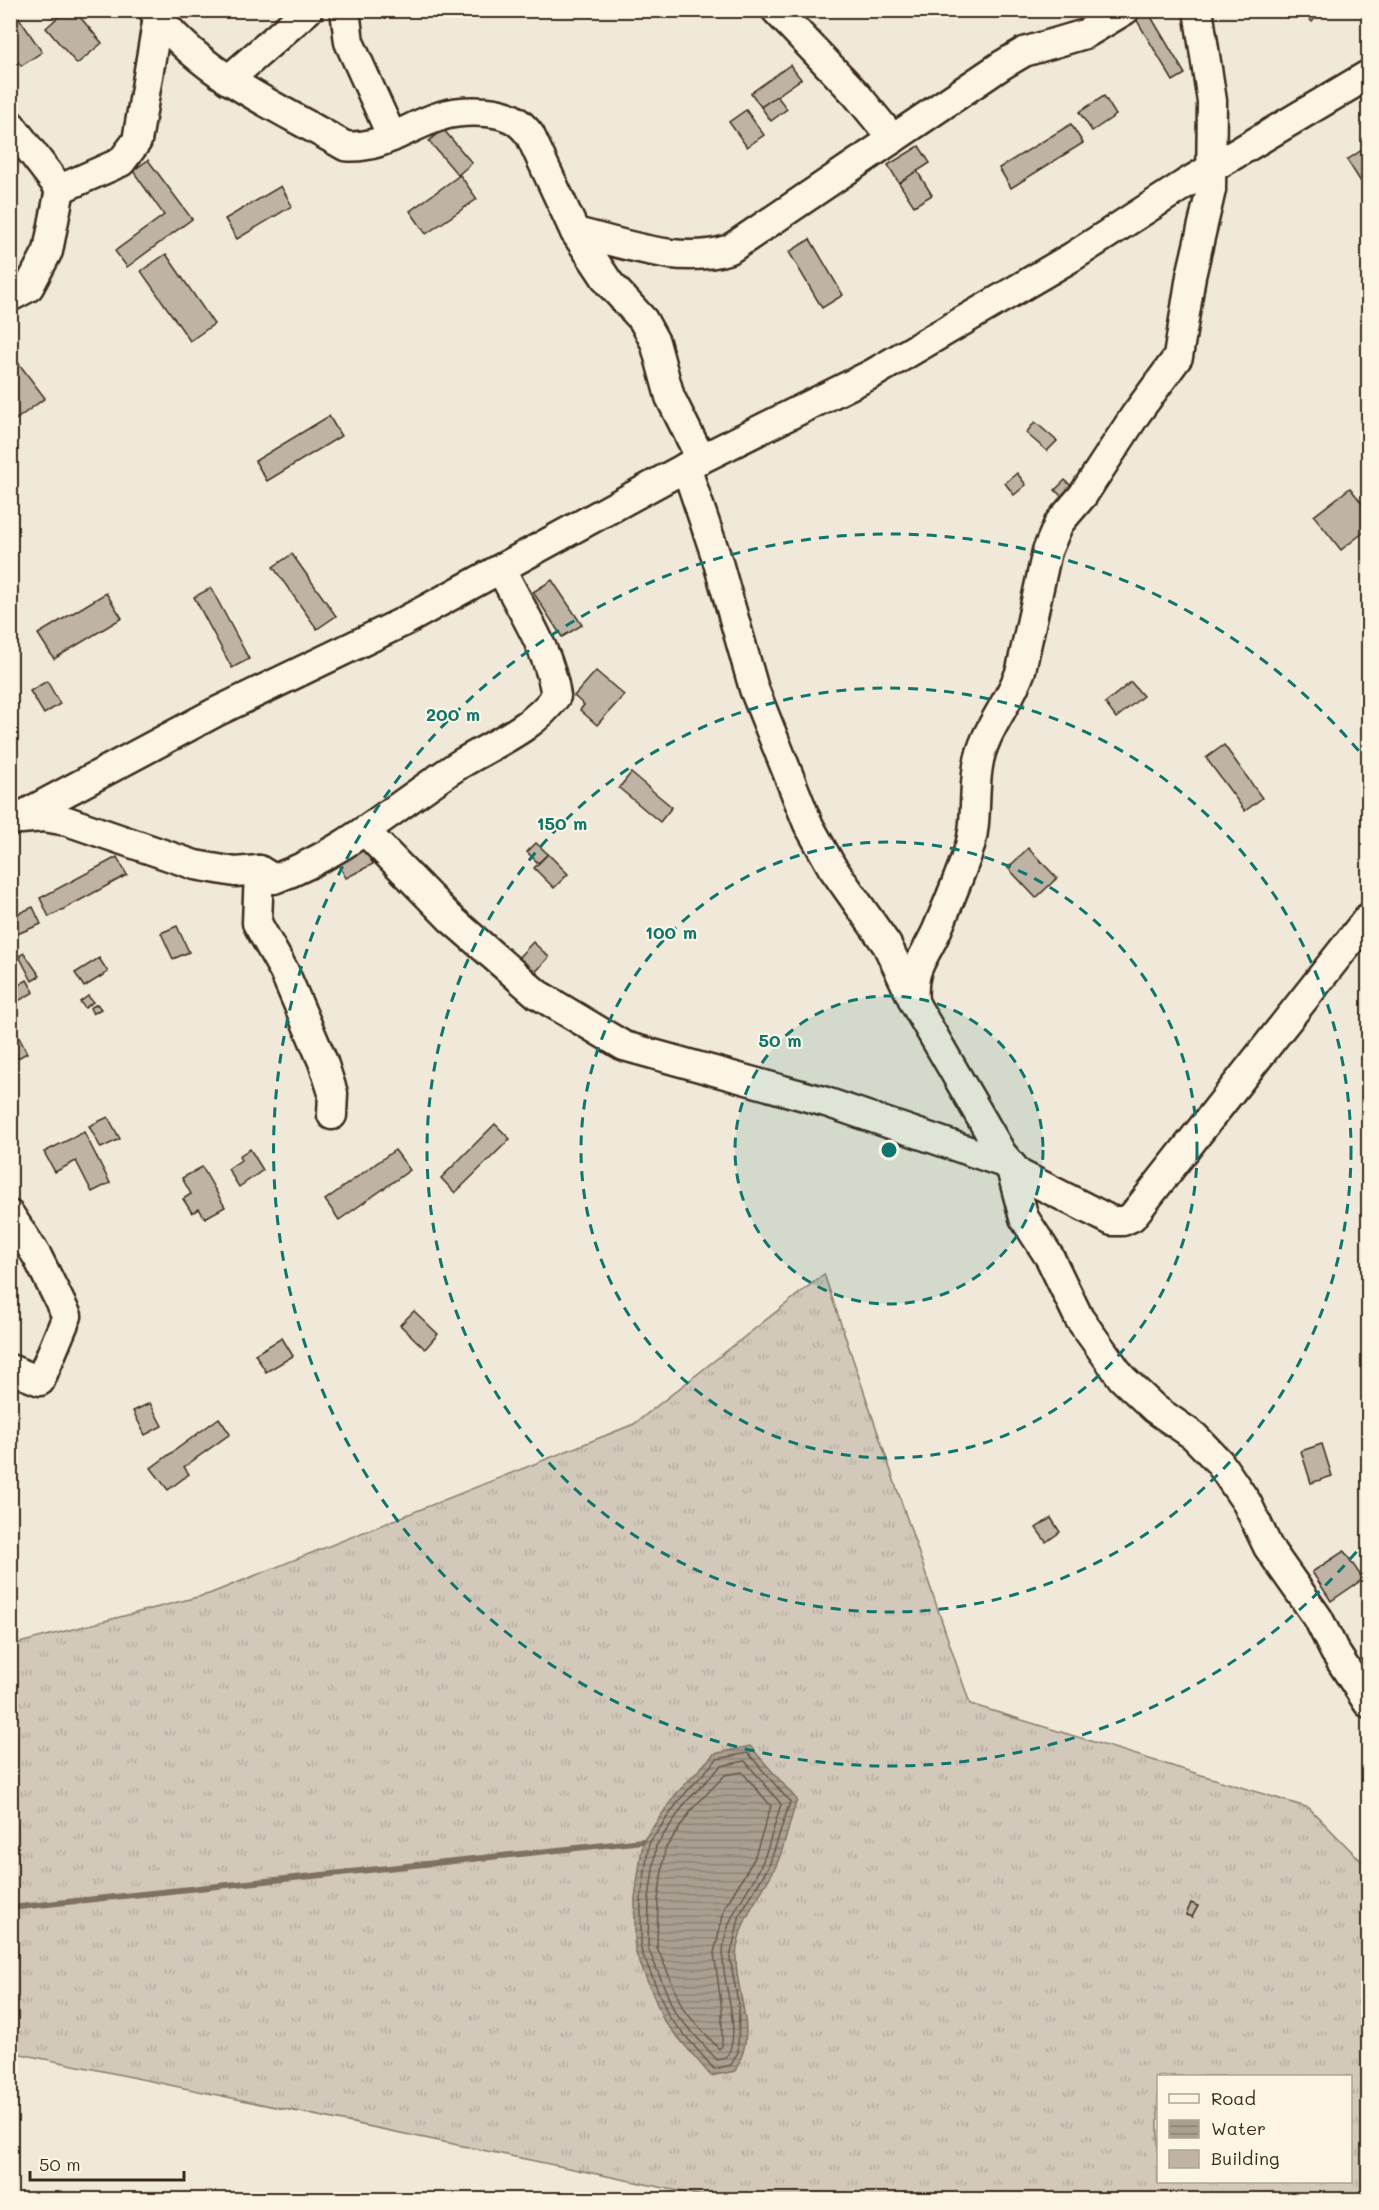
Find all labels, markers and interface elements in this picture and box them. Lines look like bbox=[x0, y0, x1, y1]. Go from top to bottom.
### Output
text: 200 m bbox=[426, 702, 480, 726]
text: 150 m bbox=[537, 811, 587, 835]
text: 100 m bbox=[645, 920, 697, 944]
text: 50 m bbox=[759, 1028, 801, 1052]
centre of rings bbox=[879, 1140, 899, 1160]
legend bbox=[1157, 2075, 1352, 2183]
text: Road bbox=[1211, 2086, 1256, 2110]
text: Water bbox=[1211, 2116, 1266, 2140]
scale bar bbox=[30, 2144, 184, 2182]
text: Building bbox=[1211, 2146, 1279, 2170]
text: 50 m bbox=[39, 2152, 81, 2176]

